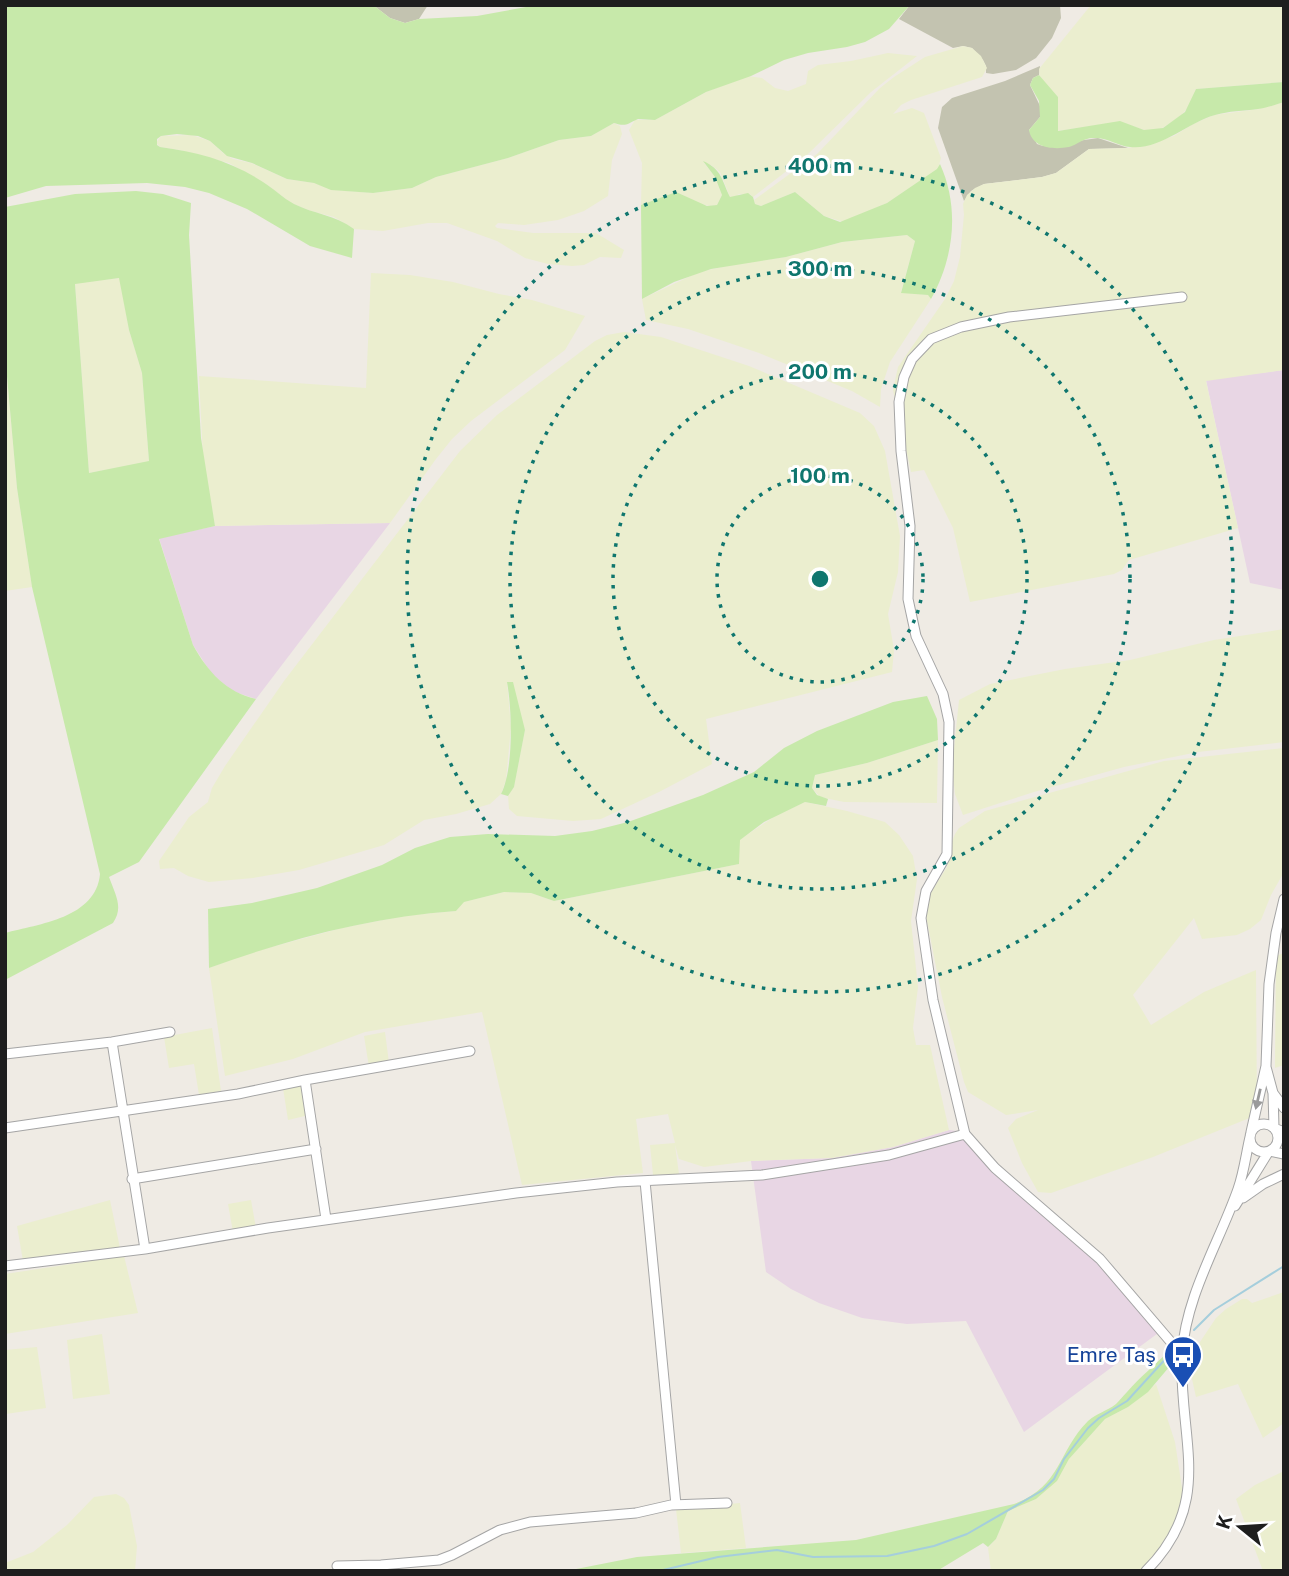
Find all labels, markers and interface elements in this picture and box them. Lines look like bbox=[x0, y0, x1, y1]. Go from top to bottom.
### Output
text: 400 m bbox=[788, 153, 852, 178]
text: 300 m bbox=[788, 256, 852, 281]
text: 200 m bbox=[788, 359, 852, 384]
text: 100 m bbox=[790, 463, 850, 488]
centre of rings bbox=[808, 567, 832, 591]
one-way arrow bbox=[1252, 1088, 1263, 1110]
bus stop icon: Emre Taş bbox=[1162, 1334, 1204, 1389]
place label: Emre Taş bbox=[1067, 1342, 1156, 1367]
north arrow bbox=[1205, 1492, 1275, 1562]
text: K bbox=[1211, 1512, 1237, 1532]

